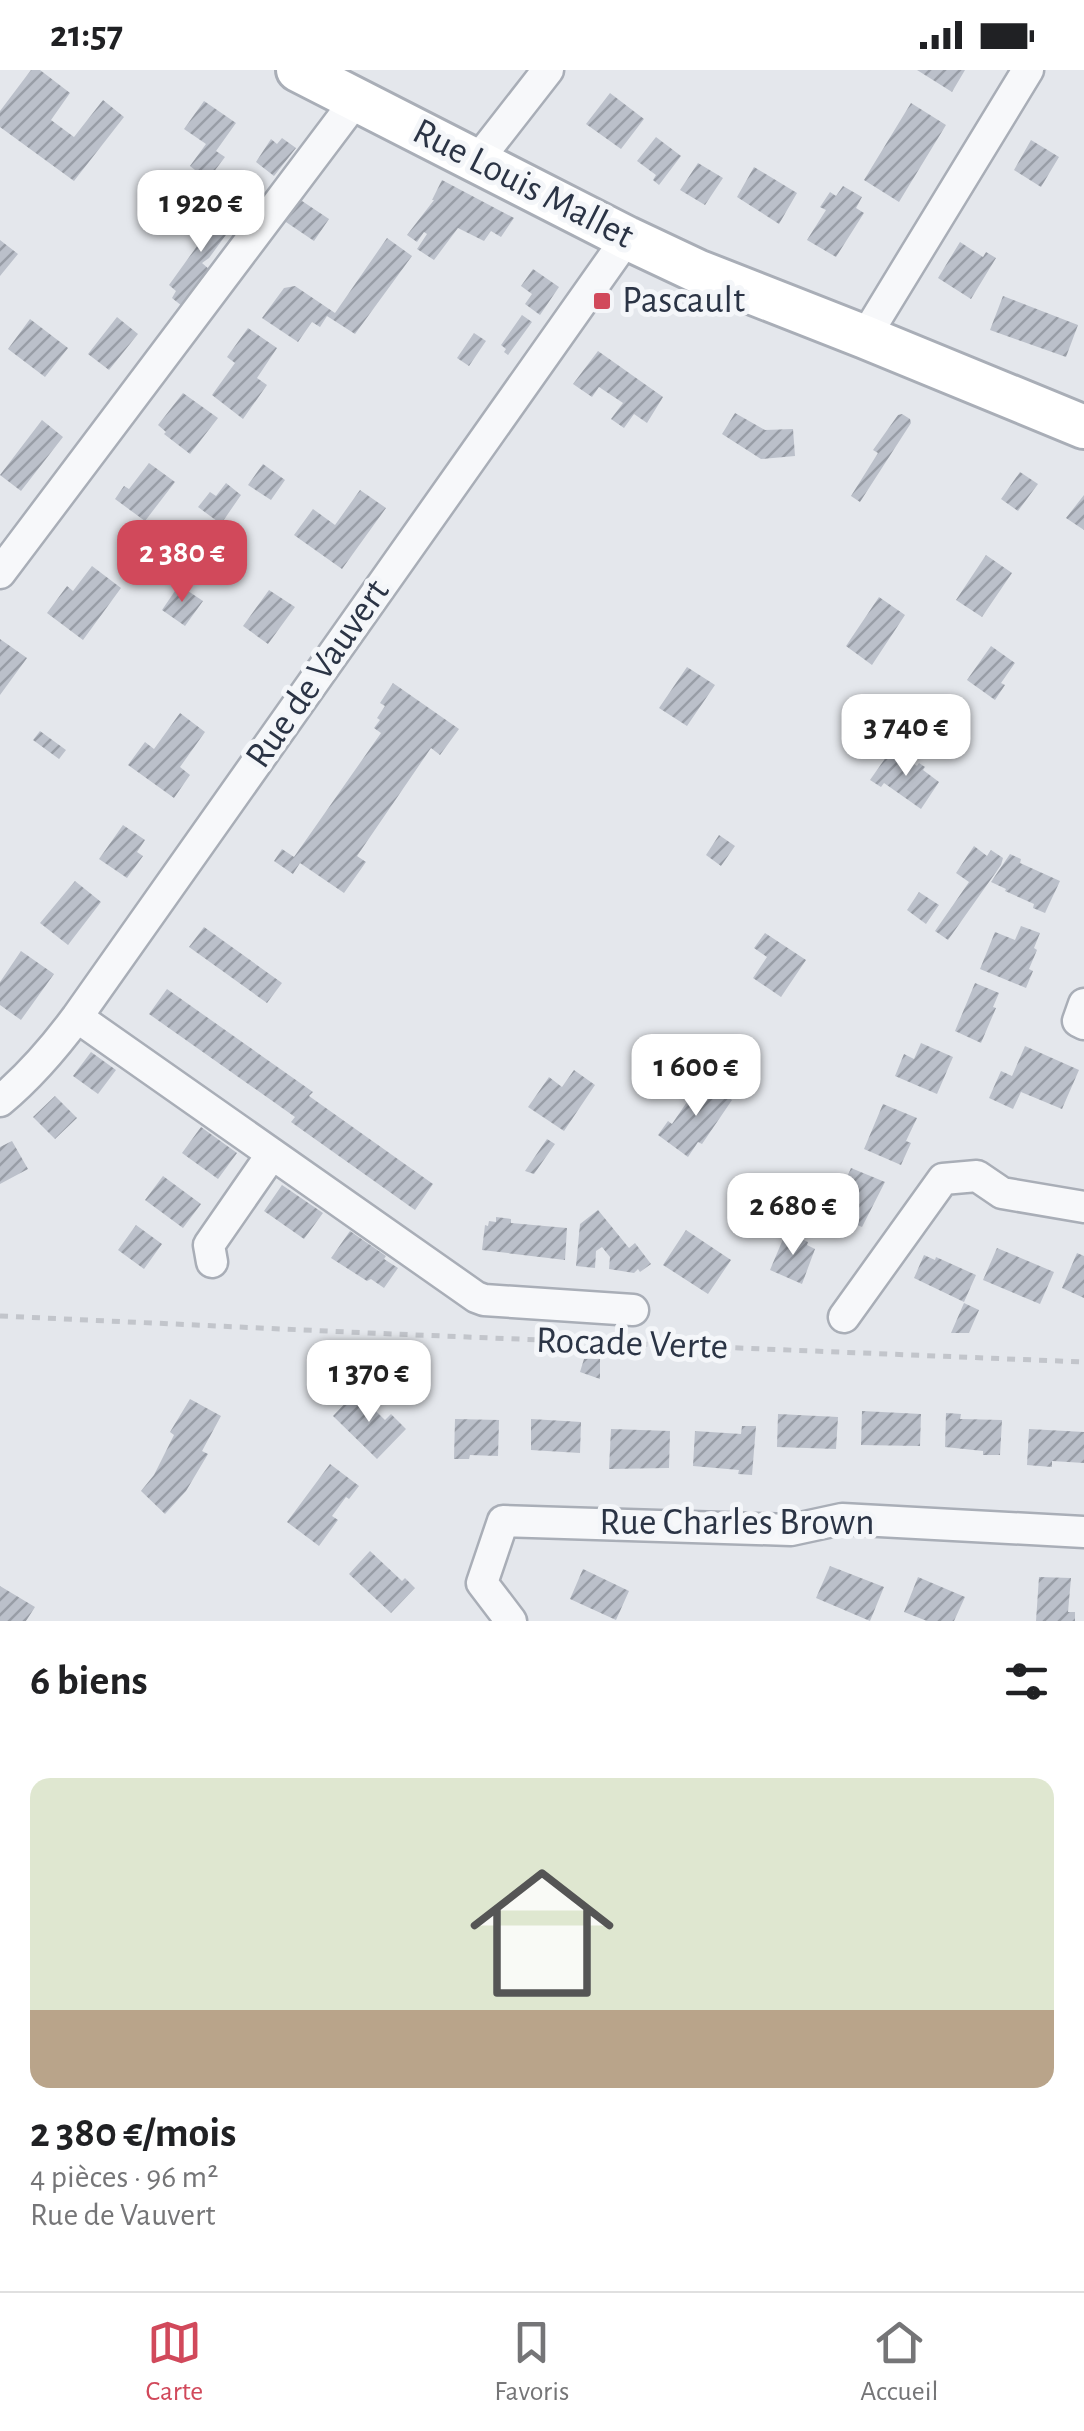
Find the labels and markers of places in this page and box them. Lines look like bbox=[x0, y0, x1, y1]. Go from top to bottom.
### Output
pin: 1 920 € bbox=[109, 170, 293, 255]
place label: Pascault bbox=[622, 282, 745, 320]
marker: Pascault bbox=[591, 290, 613, 312]
pin: 2 380 € bbox=[90, 520, 274, 605]
pin: 3 740 € bbox=[814, 694, 998, 779]
pin: 1 600 € bbox=[604, 1034, 788, 1119]
pin: 2 680 € bbox=[701, 1173, 885, 1258]
pin: 1 370 € bbox=[277, 1340, 461, 1425]

